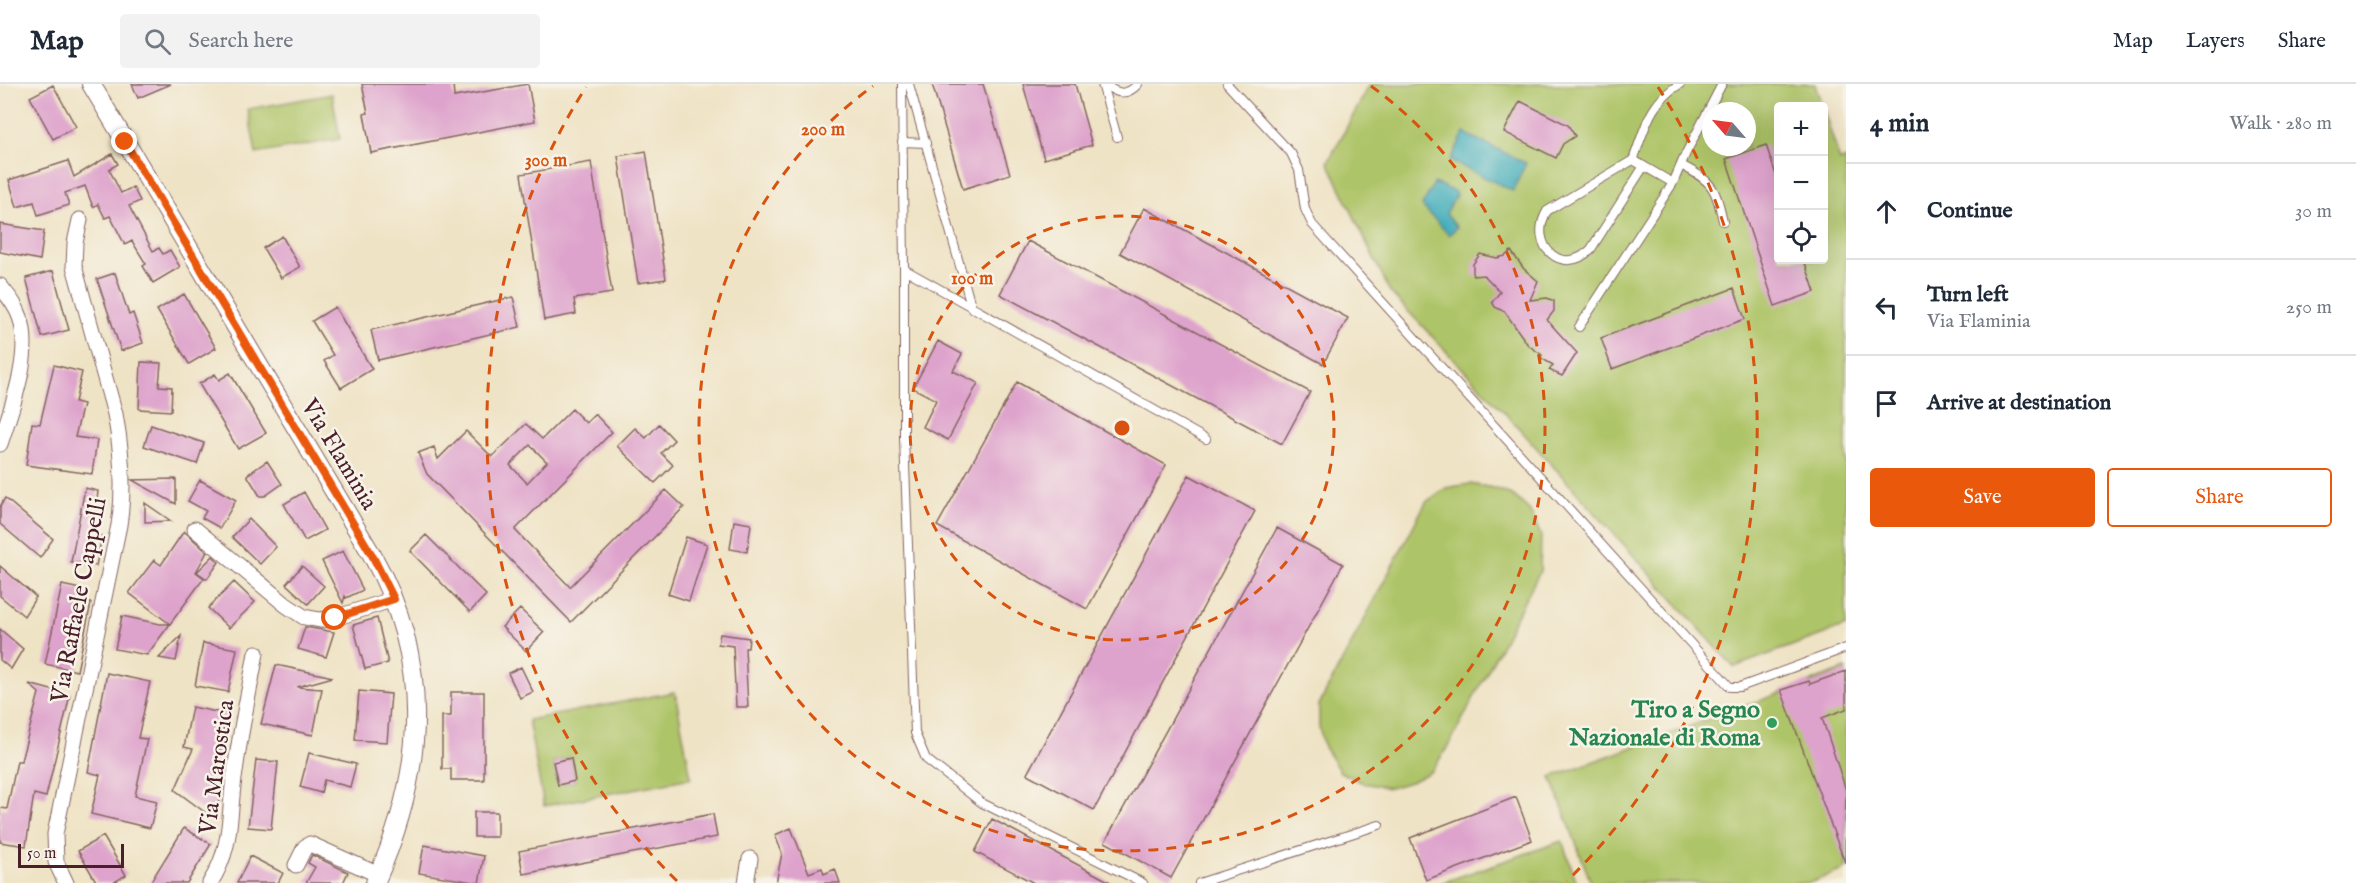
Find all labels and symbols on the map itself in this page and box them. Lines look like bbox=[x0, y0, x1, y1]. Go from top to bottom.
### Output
north arrow bbox=[1702, 102, 1756, 156]
text: 200 m bbox=[801, 119, 845, 142]
route end bbox=[111, 128, 137, 154]
text: 300 m bbox=[525, 150, 567, 173]
text: 100 m bbox=[951, 268, 993, 291]
street label: Via Flaminia bbox=[293, 393, 384, 517]
centre of rings bbox=[1112, 418, 1132, 438]
street label: Via Raffaele Cappelli bbox=[44, 495, 115, 707]
route start bbox=[321, 604, 347, 630]
place label: Tiro a Segno Nazionale di Roma bbox=[1568, 695, 1761, 754]
street label: Via Marostica bbox=[193, 697, 242, 838]
marker: Tiro a Segno Nazionale di Roma bbox=[1765, 716, 1779, 730]
scale bar bbox=[18, 841, 124, 868]

